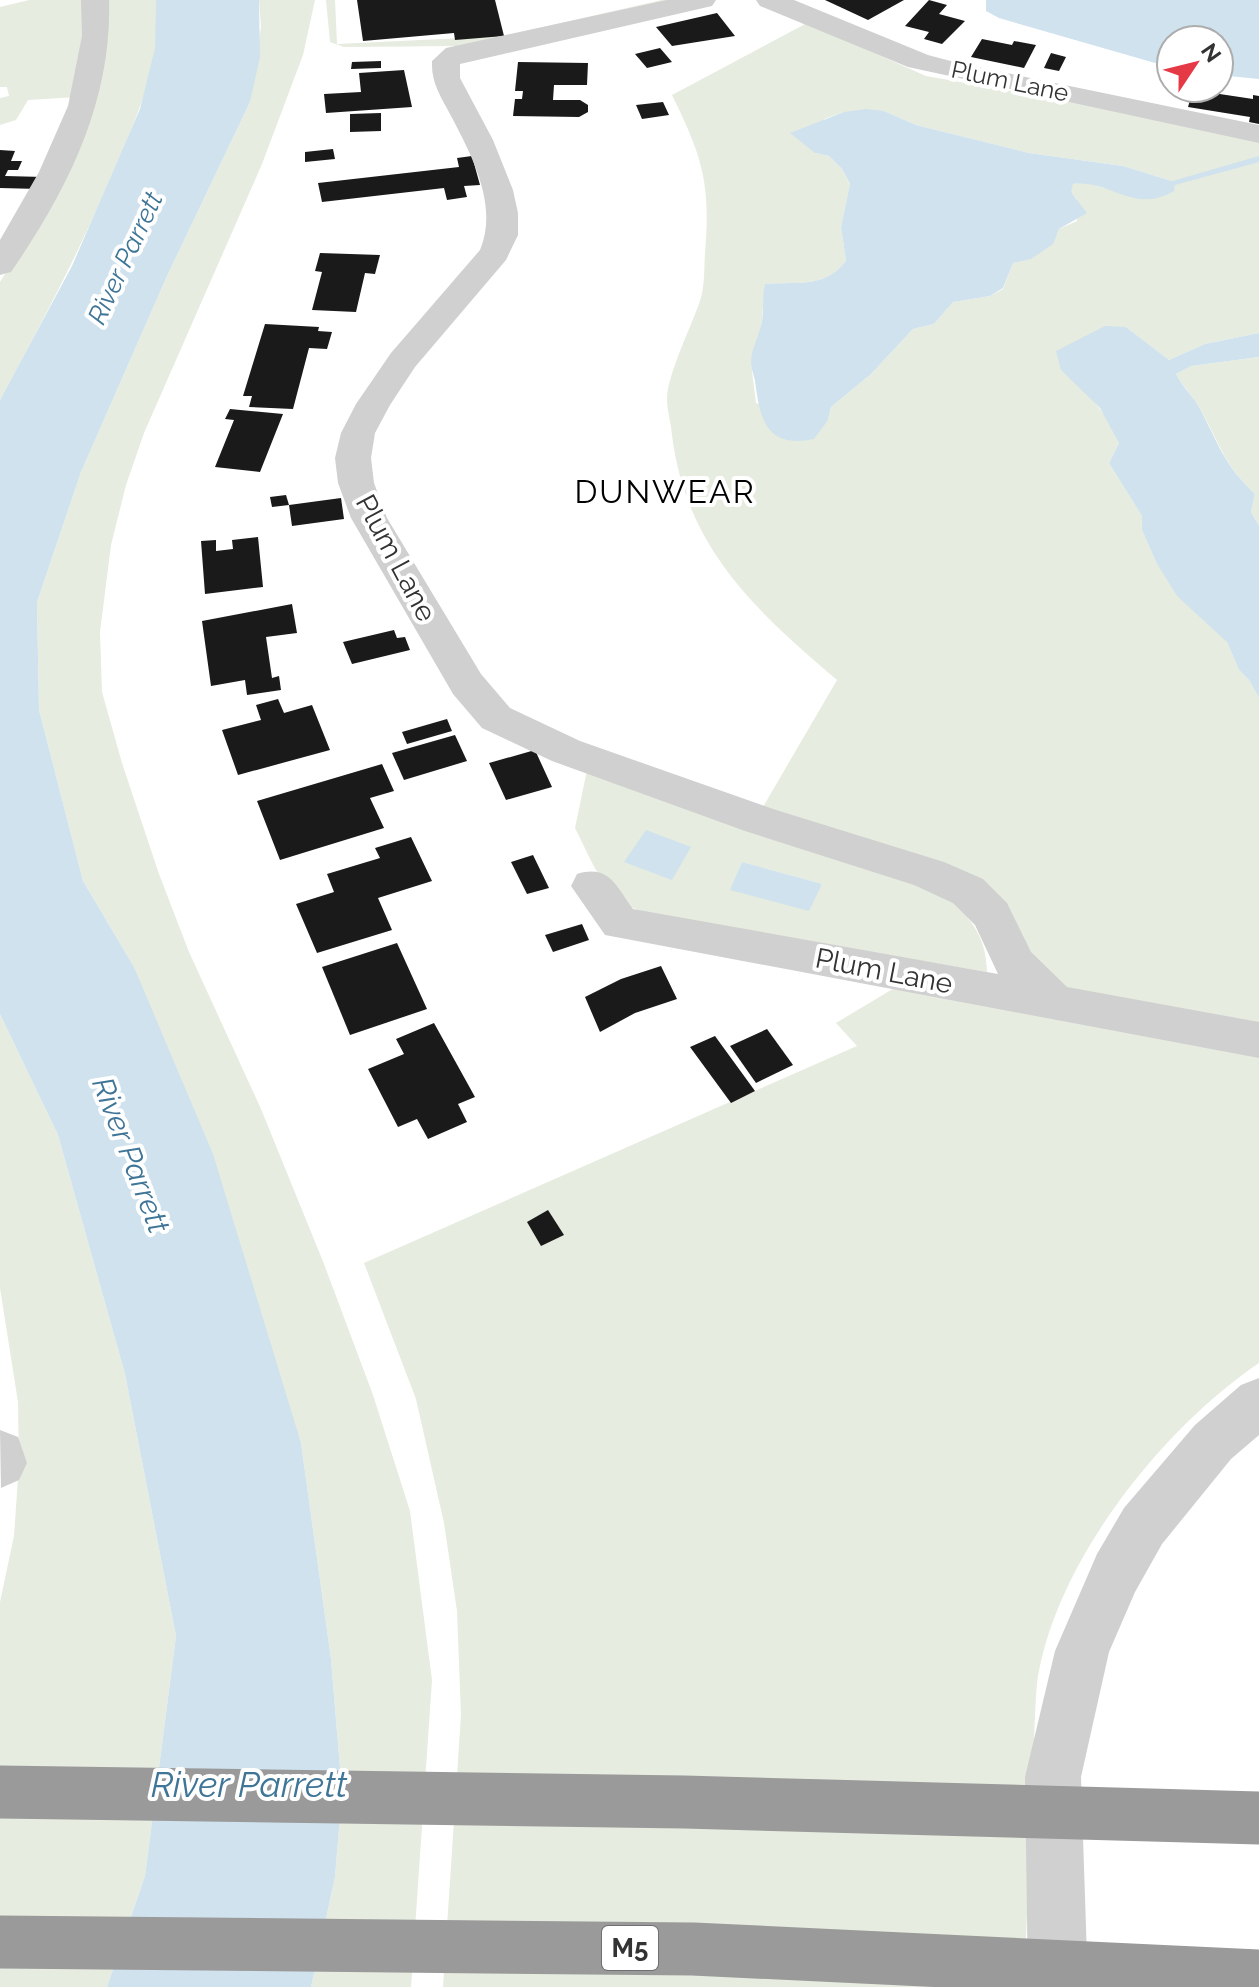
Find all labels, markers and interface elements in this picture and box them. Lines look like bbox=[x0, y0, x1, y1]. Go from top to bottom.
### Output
north arrow bbox=[1155, 24, 1235, 104]
text: N bbox=[1196, 38, 1227, 67]
street label: Plum Lane bbox=[949, 54, 1071, 108]
water label: River Parrett bbox=[81, 187, 169, 329]
district label: DUNWEAR bbox=[574, 473, 756, 510]
street label: Plum Lane bbox=[349, 489, 443, 627]
street label: Plum Lane bbox=[813, 942, 955, 1000]
water label: River Parrett bbox=[85, 1072, 177, 1238]
water label: River Parrett bbox=[151, 1763, 348, 1805]
road number: M5 bbox=[602, 1926, 658, 1970]

